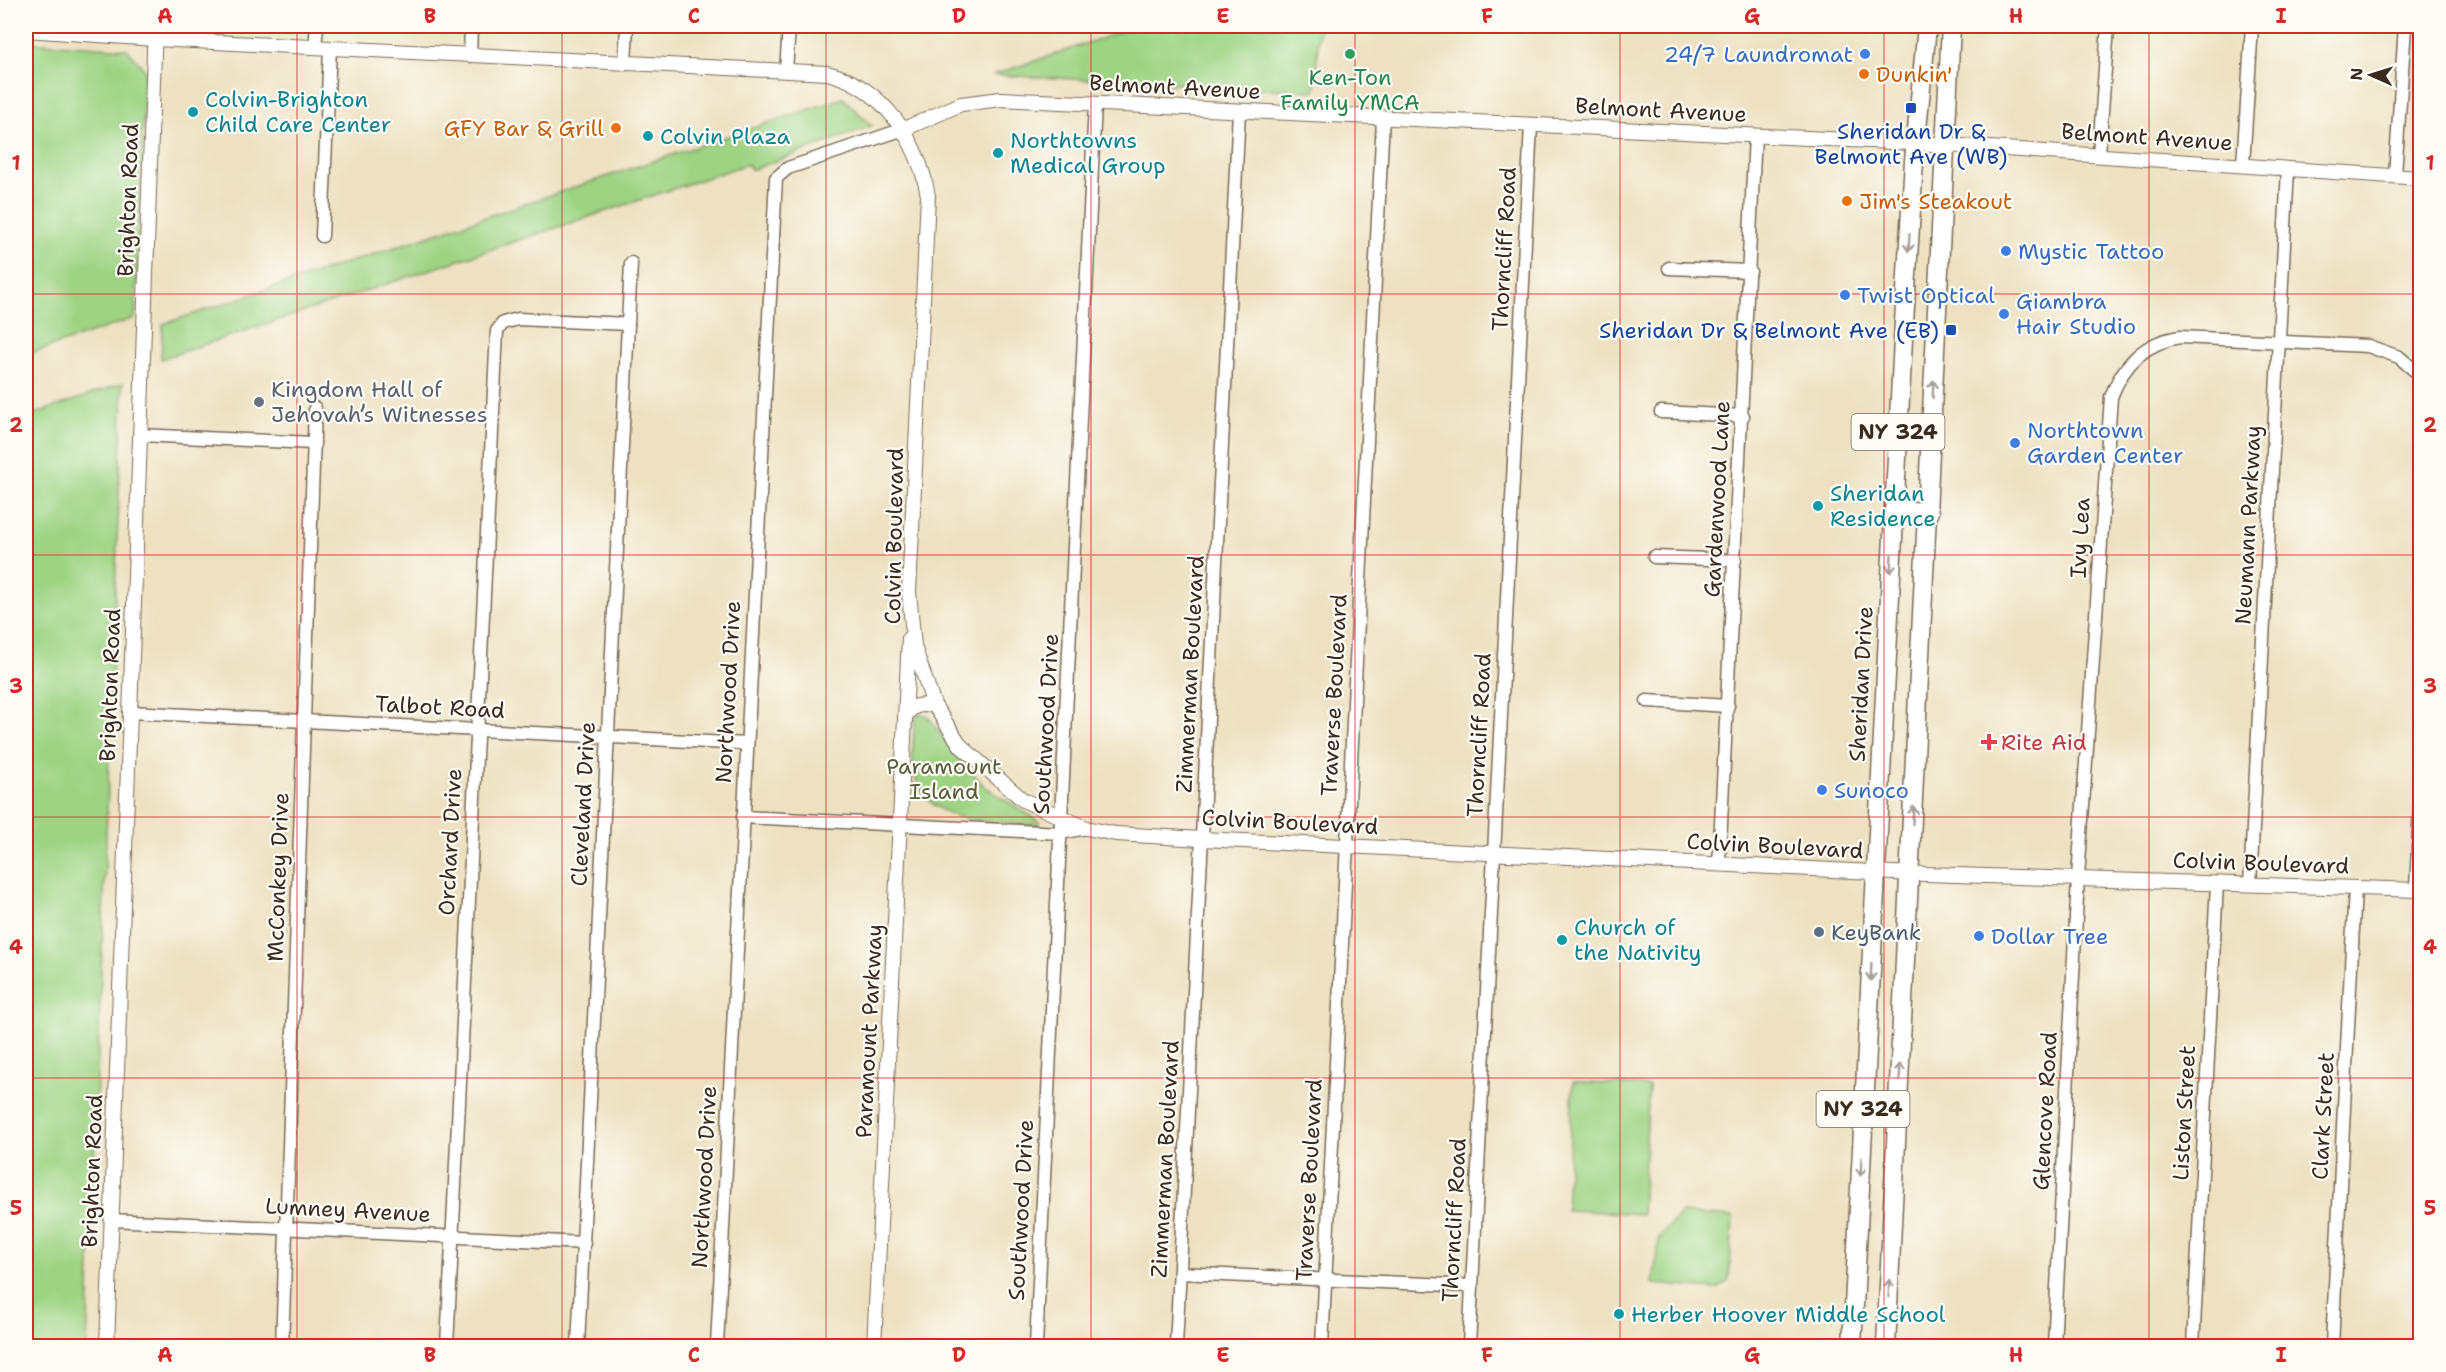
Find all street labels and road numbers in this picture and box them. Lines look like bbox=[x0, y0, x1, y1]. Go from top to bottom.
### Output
street label: Belmont Avenue bbox=[1088, 68, 1262, 106]
street label: Belmont Avenue bbox=[1574, 91, 1748, 129]
street label: Belmont Avenue bbox=[2060, 117, 2234, 157]
street label: Brighton Road bbox=[111, 123, 145, 277]
street label: Thorncliff Road bbox=[1485, 166, 1523, 332]
street label: Gardenwood Lane bbox=[1697, 400, 1737, 598]
road number: NY 324 bbox=[1852, 414, 1944, 450]
street label: Neumann Parkway bbox=[2228, 424, 2268, 626]
street label: Colvin Boulevard bbox=[878, 447, 910, 625]
street label: Ivy Lea bbox=[2063, 497, 2097, 579]
street label: Zimmerman Boulevard bbox=[1169, 554, 1211, 794]
street label: Traverse Boulevard bbox=[1314, 593, 1354, 797]
street label: Northwood Drive bbox=[709, 600, 747, 784]
street label: Sheridan Drive bbox=[1842, 605, 1880, 763]
street label: Brighton Road bbox=[93, 608, 127, 762]
street label: Southwood Drive bbox=[1027, 633, 1065, 815]
street label: Thorncliff Road bbox=[1460, 652, 1498, 818]
street label: Talbot Road bbox=[374, 689, 506, 725]
street label: Cleveland Drive bbox=[564, 721, 602, 887]
street label: Orchard Drive bbox=[432, 768, 468, 916]
street label: McConkey Drive bbox=[261, 792, 295, 962]
street label: Colvin Boulevard bbox=[1201, 803, 1379, 841]
street label: Colvin Boulevard bbox=[1686, 827, 1864, 865]
street label: Colvin Boulevard bbox=[2172, 845, 2350, 881]
street label: Paramount Parkway bbox=[849, 923, 889, 1139]
street label: Glencove Road bbox=[2026, 1031, 2064, 1191]
street label: Zimmerman Boulevard bbox=[1144, 1039, 1186, 1279]
street label: Liston Street bbox=[2166, 1045, 2202, 1181]
street label: Clark Street bbox=[2305, 1051, 2341, 1181]
street label: Traverse Boulevard bbox=[1289, 1078, 1329, 1282]
street label: Northwood Drive bbox=[685, 1085, 723, 1269]
road number: NY 324 bbox=[1816, 1091, 1910, 1127]
street label: Brighton Road bbox=[75, 1094, 109, 1248]
street label: Southwood Drive bbox=[1002, 1119, 1040, 1301]
street label: Thorncliff Road bbox=[1435, 1137, 1473, 1303]
street label: Lumney Avenue bbox=[264, 1191, 432, 1229]

